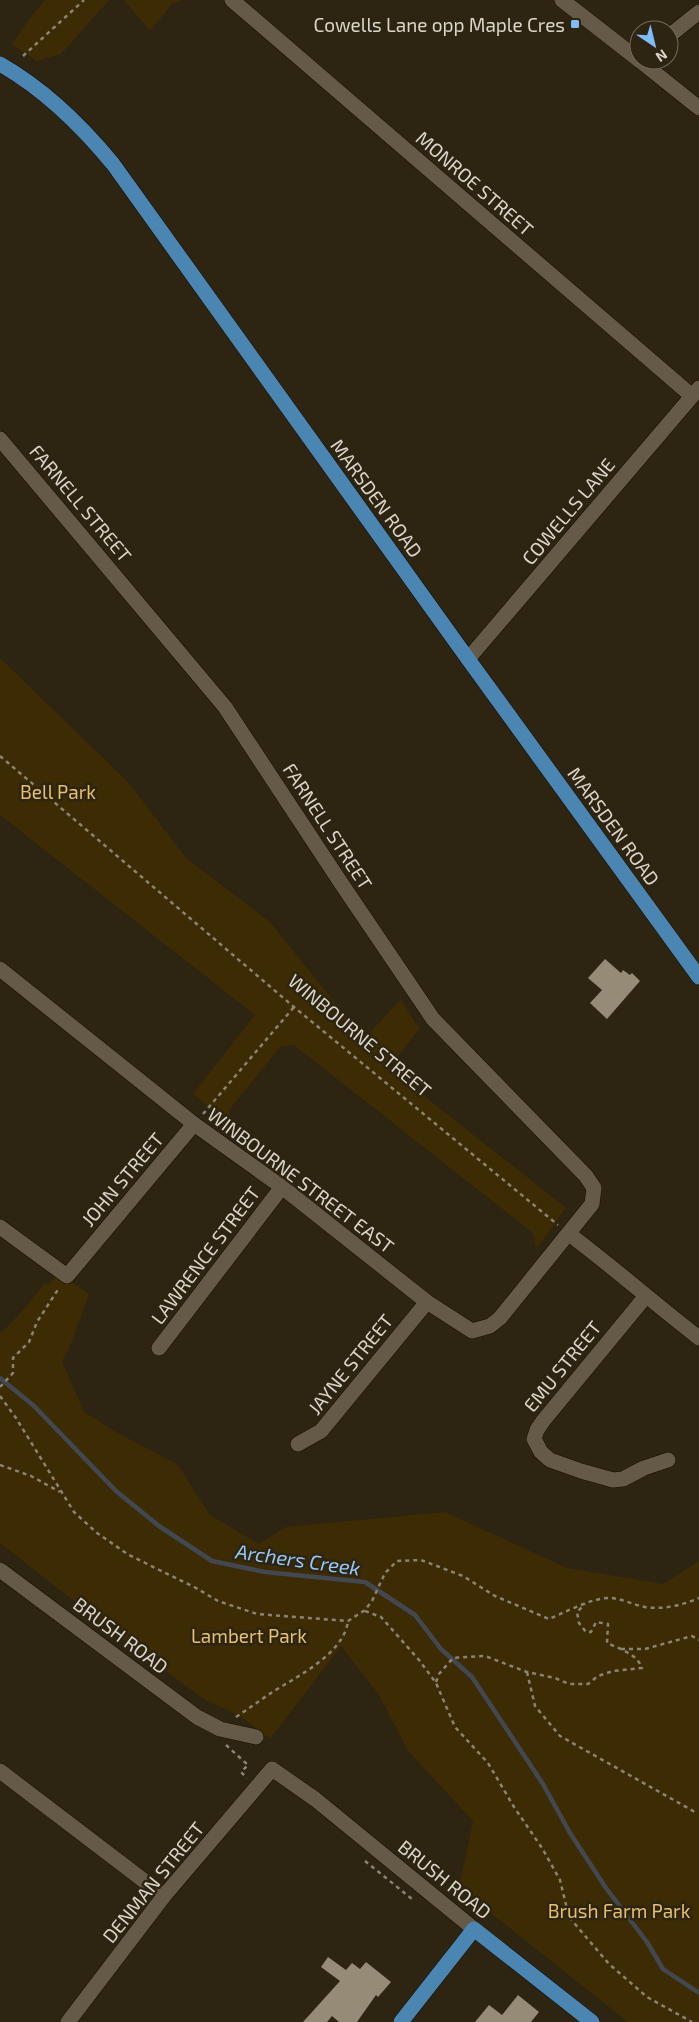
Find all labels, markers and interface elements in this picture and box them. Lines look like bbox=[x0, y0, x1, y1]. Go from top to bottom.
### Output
place label: Cowells Lane opp Maple Cres bbox=[313, 13, 565, 36]
marker: Cowells Lane opp Maple Cres bbox=[569, 18, 581, 30]
north arrow bbox=[629, 20, 679, 70]
text: N bbox=[653, 46, 671, 66]
street label: MONROE STREET bbox=[412, 126, 538, 240]
street label: MARSDEN ROAD bbox=[326, 434, 428, 562]
street label: FARNELL STREET bbox=[25, 440, 137, 566]
street label: COWELLS LANE bbox=[517, 453, 619, 569]
street label: FARNELL STREET bbox=[279, 759, 377, 893]
street label: MARSDEN ROAD bbox=[563, 762, 665, 890]
park label: Bell Park bbox=[20, 780, 96, 803]
street label: WINBOURNE STREET bbox=[284, 969, 436, 1101]
street label: WINBOURNE STREET EAST bbox=[203, 1102, 399, 1258]
street label: JOHN STREET bbox=[76, 1127, 168, 1231]
street label: LAWRENCE STREET bbox=[146, 1182, 264, 1328]
street label: JAYNE STREET bbox=[303, 1309, 397, 1419]
street label: EMU STREET bbox=[518, 1316, 606, 1416]
water label: Archers Creek bbox=[233, 1538, 362, 1580]
street label: BRUSH ROAD bbox=[69, 1592, 173, 1678]
park label: Lambert Park bbox=[191, 1624, 307, 1647]
street label: DENMAN STREET bbox=[97, 1817, 209, 1947]
street label: BRUSH ROAD bbox=[394, 1835, 496, 1923]
park label: Brush Farm Park bbox=[548, 1899, 691, 1922]

